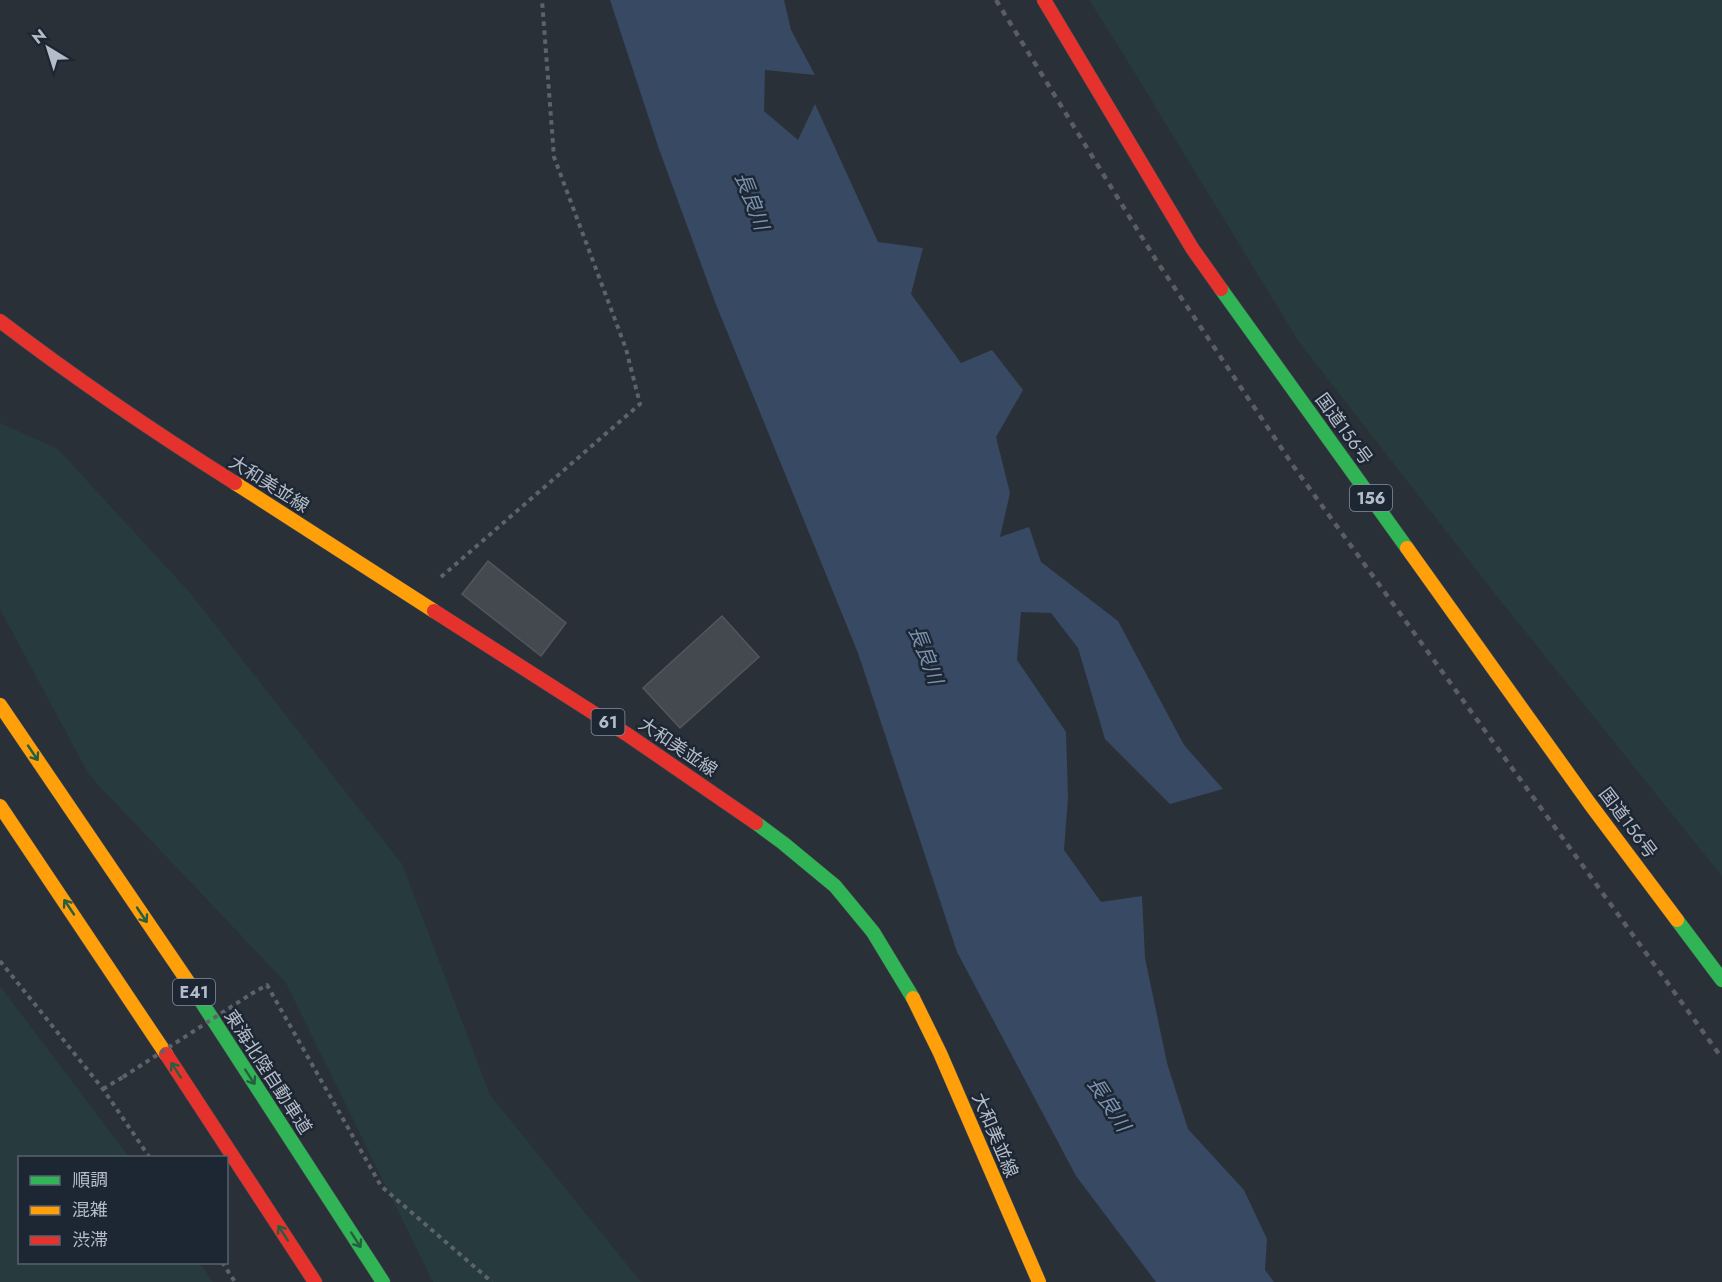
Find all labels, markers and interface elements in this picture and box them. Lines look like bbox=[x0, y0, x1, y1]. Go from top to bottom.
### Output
north arrow bbox=[18, 18, 78, 78]
text: N bbox=[27, 24, 51, 50]
water label: 長良川 bbox=[727, 168, 777, 236]
street label: 国道156号 bbox=[1309, 388, 1379, 470]
street label: 大和美並線 bbox=[224, 449, 314, 519]
road number: 156 bbox=[1350, 485, 1392, 511]
water label: 長良川 bbox=[901, 622, 951, 690]
road number: 61 bbox=[592, 709, 624, 735]
street label: 大和美並線 bbox=[633, 711, 723, 783]
one-way arrow bbox=[27, 744, 39, 761]
street label: 国道156号 bbox=[1593, 782, 1663, 864]
one-way arrow bbox=[62, 899, 75, 916]
one-way arrow bbox=[136, 906, 148, 922]
road number: E41 bbox=[173, 979, 215, 1005]
street label: 東海北陸自動車道 bbox=[218, 1005, 318, 1139]
one-way arrow bbox=[170, 1061, 183, 1078]
one-way arrow bbox=[244, 1068, 256, 1085]
water label: 長良川 bbox=[1080, 1071, 1138, 1139]
street label: 大和美並線 bbox=[965, 1088, 1025, 1182]
legend bbox=[18, 1156, 228, 1264]
text: 順調 bbox=[72, 1167, 108, 1193]
text: 混雑 bbox=[72, 1197, 108, 1223]
one-way arrow bbox=[277, 1225, 289, 1242]
text: 渋滞 bbox=[72, 1227, 108, 1253]
one-way arrow bbox=[350, 1232, 363, 1249]

